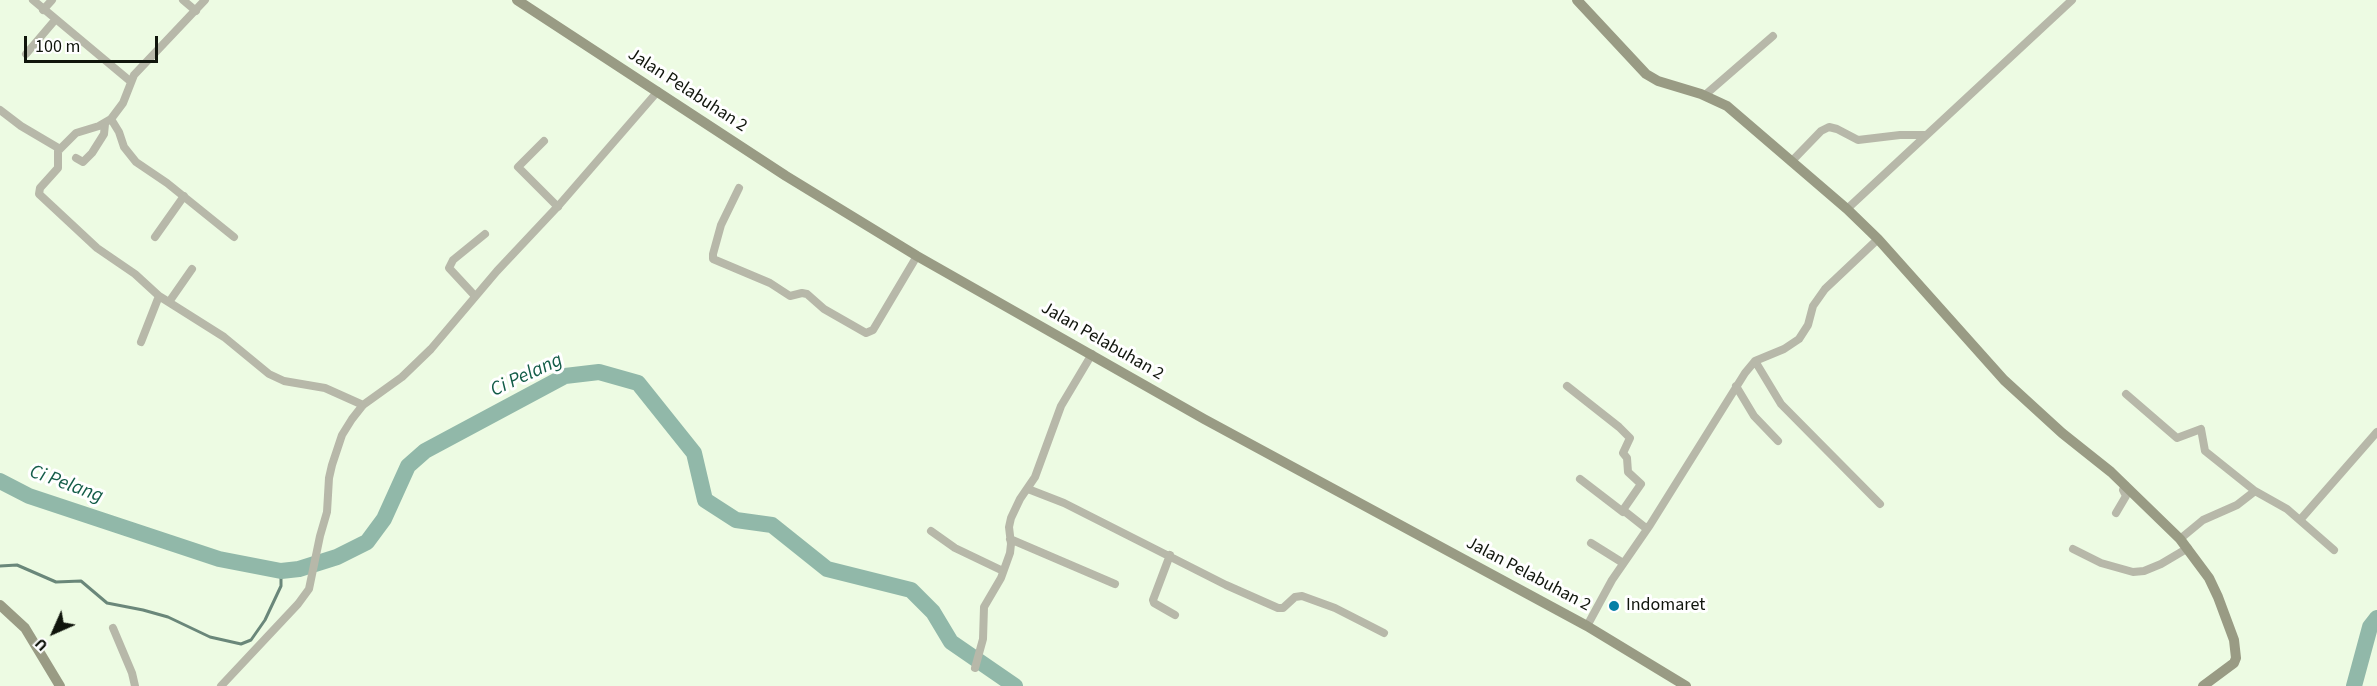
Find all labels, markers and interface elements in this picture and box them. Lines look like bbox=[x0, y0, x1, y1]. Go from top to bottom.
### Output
scale bar bbox=[27, 24, 160, 62]
text: 100 m bbox=[35, 34, 80, 59]
street label: Jalan Pelabuhan 2 bbox=[623, 44, 751, 138]
street label: Jalan Pelabuhan 2 bbox=[1037, 298, 1167, 386]
water label: Ci Pelang bbox=[487, 349, 567, 403]
water label: Ci Pelang bbox=[26, 461, 106, 509]
street label: Jalan Pelabuhan 2 bbox=[1462, 533, 1594, 617]
place label: Indomaret bbox=[1626, 595, 1705, 617]
marker: Indomaret bbox=[1607, 599, 1621, 613]
north arrow bbox=[24, 602, 84, 662]
text: U bbox=[30, 633, 53, 656]

